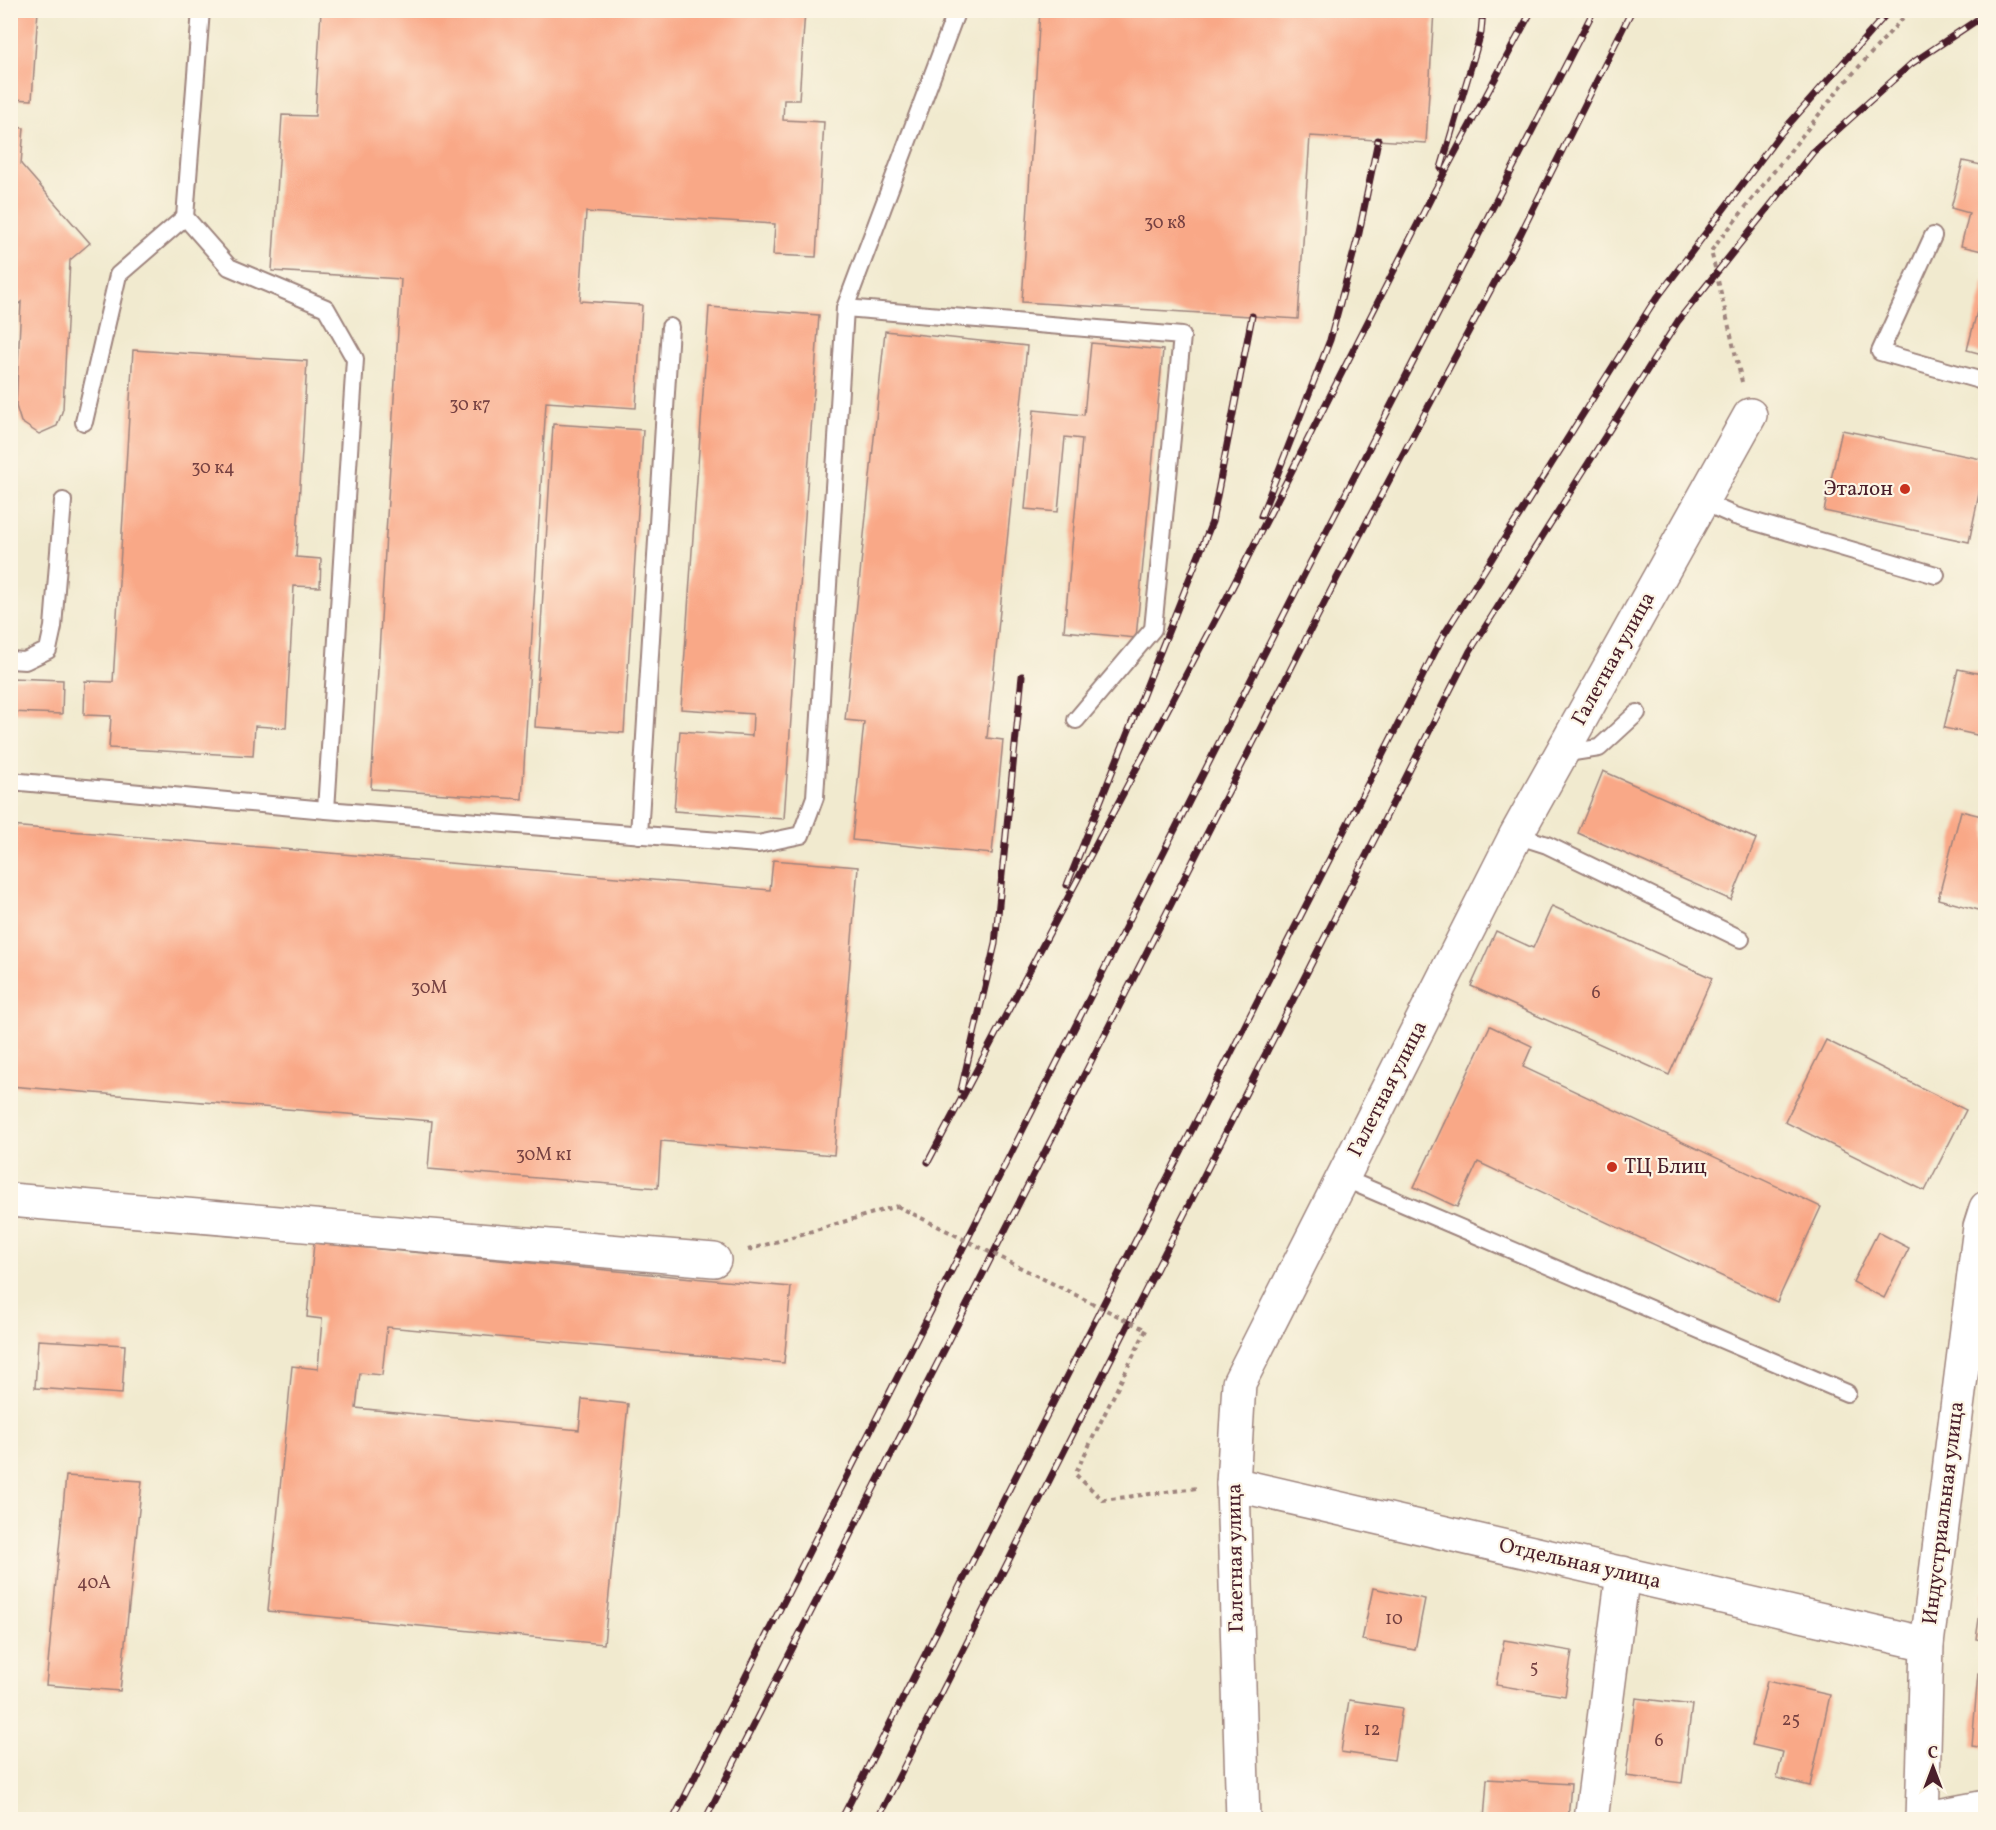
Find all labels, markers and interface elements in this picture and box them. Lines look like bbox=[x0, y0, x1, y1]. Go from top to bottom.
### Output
house number: 30 к8 bbox=[1144, 211, 1186, 236]
house number: 30 к7 bbox=[449, 393, 491, 418]
house number: 30 к4 bbox=[191, 456, 235, 481]
place label: Эталон bbox=[1824, 475, 1893, 504]
marker: Эталон bbox=[1898, 482, 1912, 496]
street label: Галетная улица bbox=[1565, 587, 1663, 731]
house number: 30М bbox=[411, 976, 447, 1001]
house number: 6 bbox=[1591, 981, 1601, 1006]
street label: Галетная улица bbox=[1341, 1016, 1435, 1162]
house number: 30М к1 bbox=[516, 1143, 572, 1168]
place label: ТЦ Блиц bbox=[1624, 1153, 1707, 1182]
marker: ТЦ Блиц bbox=[1605, 1160, 1619, 1174]
street label: Индустриальная улица bbox=[1916, 1400, 1972, 1626]
street label: Галетная улица bbox=[1220, 1483, 1252, 1633]
street label: Отдельная улица bbox=[1496, 1531, 1664, 1597]
house number: 40А bbox=[77, 1571, 111, 1596]
house number: 10 bbox=[1385, 1607, 1403, 1632]
house number: 5 bbox=[1530, 1656, 1538, 1681]
house number: 25 bbox=[1782, 1708, 1800, 1733]
house number: 12 bbox=[1364, 1718, 1380, 1743]
house number: 6 bbox=[1654, 1729, 1664, 1754]
north arrow bbox=[1903, 1737, 1963, 1797]
text: С bbox=[1928, 1743, 1938, 1765]

